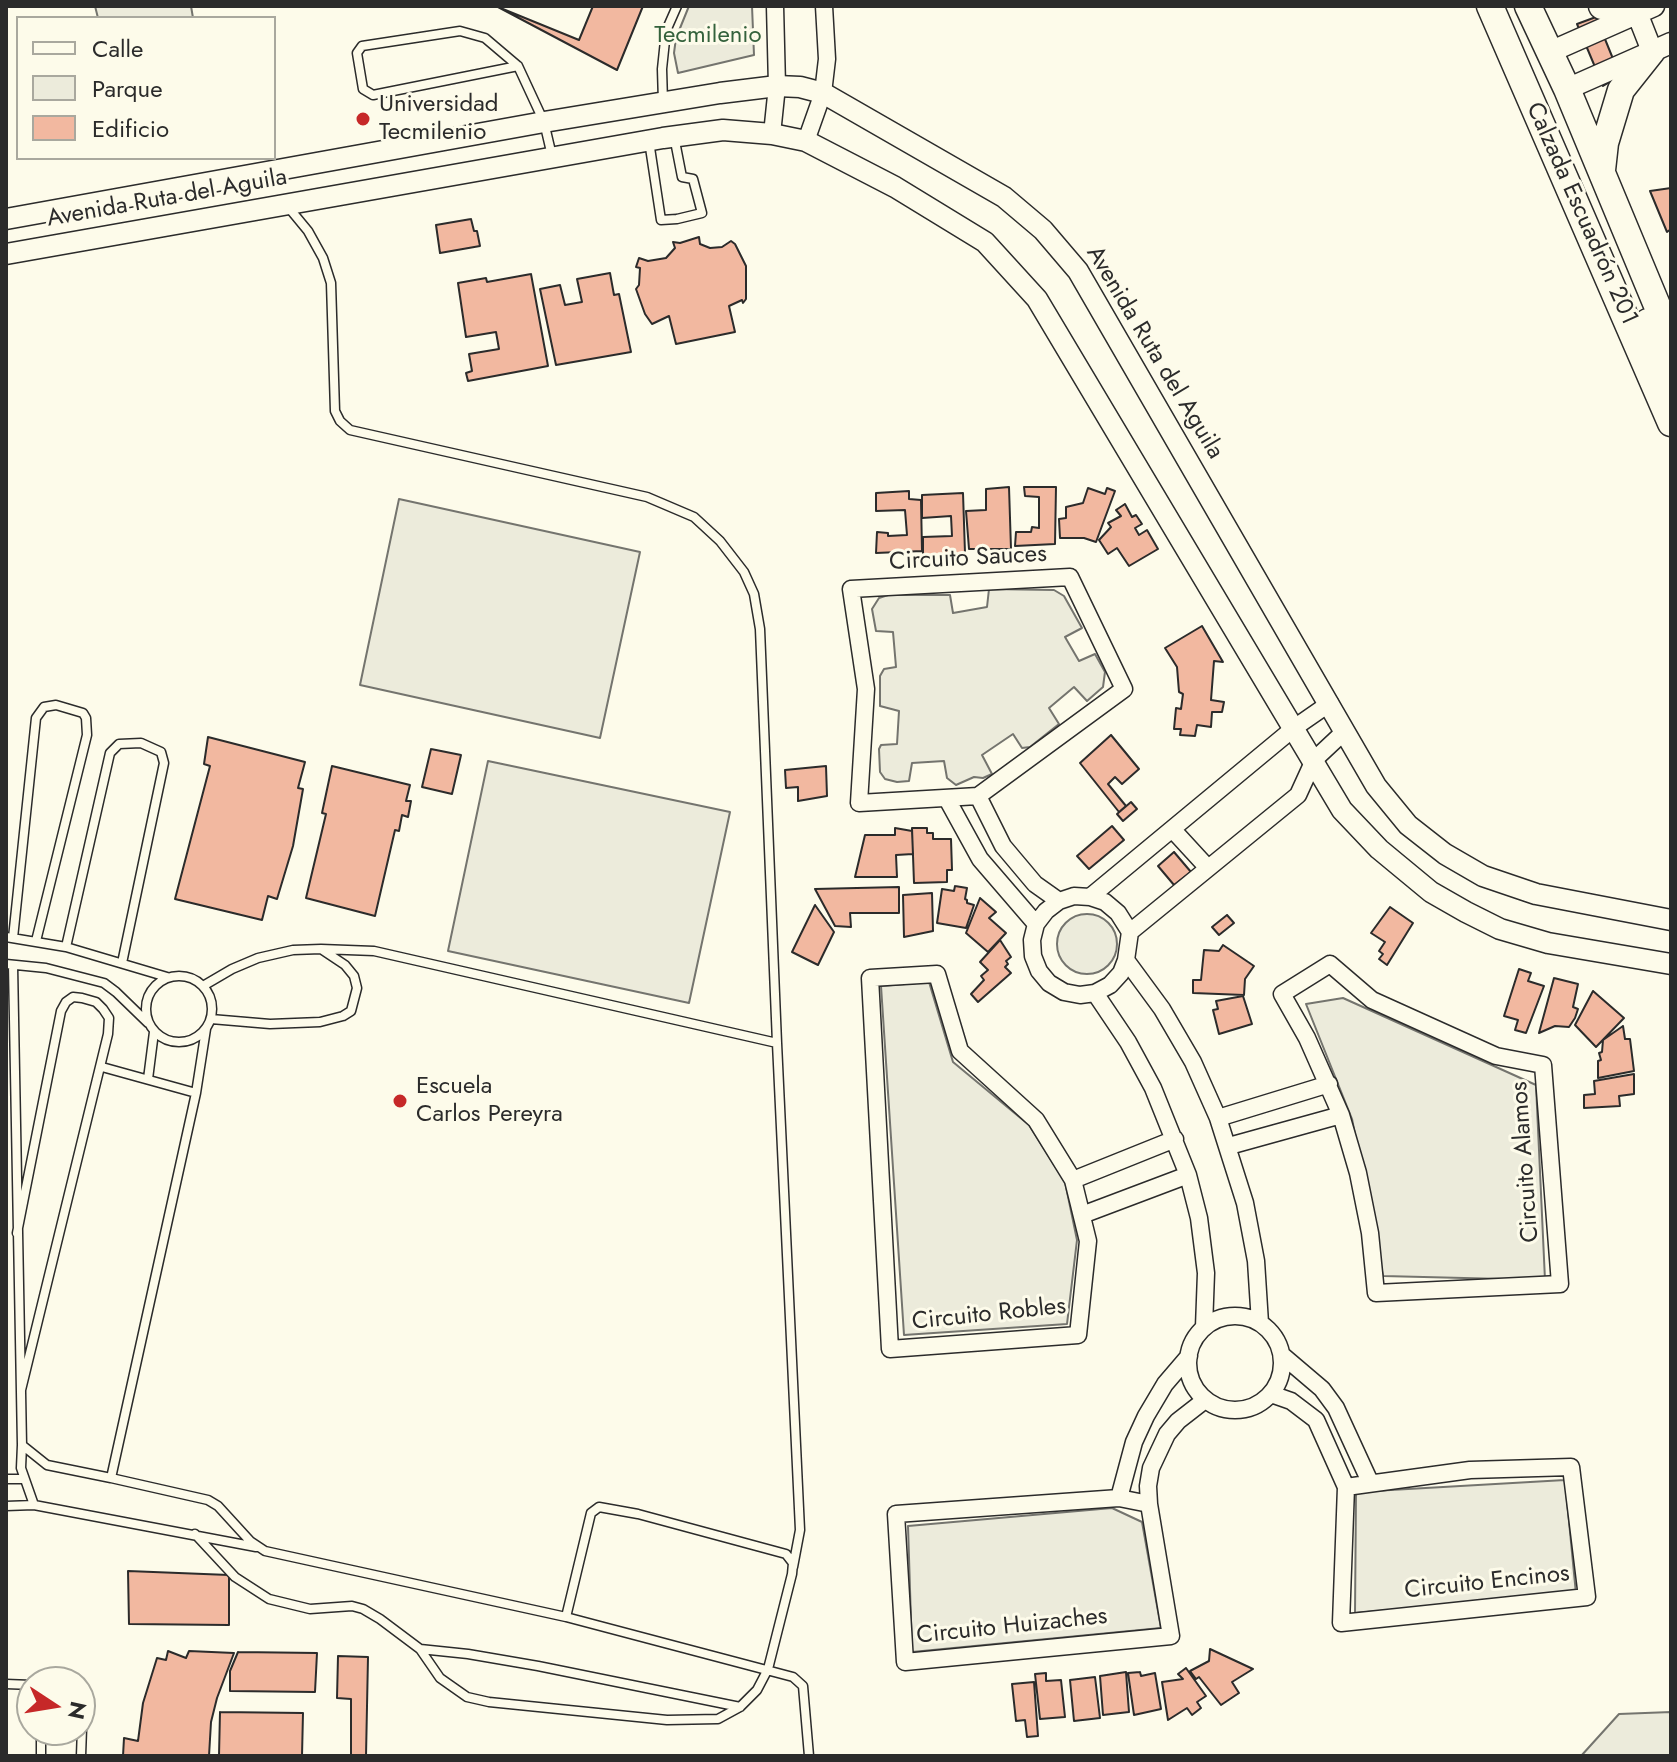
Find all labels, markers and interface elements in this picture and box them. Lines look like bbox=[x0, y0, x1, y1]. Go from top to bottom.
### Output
legend bbox=[16, 16, 276, 160]
park label: Tecmilenio bbox=[654, 22, 762, 50]
text: Calle bbox=[92, 31, 143, 66]
text: Parque bbox=[92, 71, 163, 106]
place label: Universidad Tecmilenio bbox=[379, 91, 498, 147]
street label: Calzada Escuadrón 201 bbox=[1519, 98, 1643, 330]
marker: Universidad Tecmilenio bbox=[354, 110, 372, 128]
text: Edificio bbox=[92, 111, 169, 146]
street label: Avenida Ruta del Aguila bbox=[45, 164, 289, 234]
street label: Avenida Ruta del Aguila bbox=[1079, 241, 1229, 465]
street label: Circuito Sauces bbox=[888, 540, 1048, 578]
place label: Escuela Carlos Pereyra bbox=[416, 1073, 563, 1129]
street label: Circuito Alamos bbox=[1506, 1081, 1546, 1243]
marker: Escuela Carlos Pereyra bbox=[391, 1092, 409, 1110]
street label: Circuito Robles bbox=[911, 1293, 1067, 1337]
street label: Circuito Encinos bbox=[1403, 1560, 1571, 1606]
street label: Circuito Huizaches bbox=[915, 1603, 1109, 1651]
north arrow bbox=[16, 1666, 96, 1746]
text: N bbox=[60, 1699, 95, 1722]

